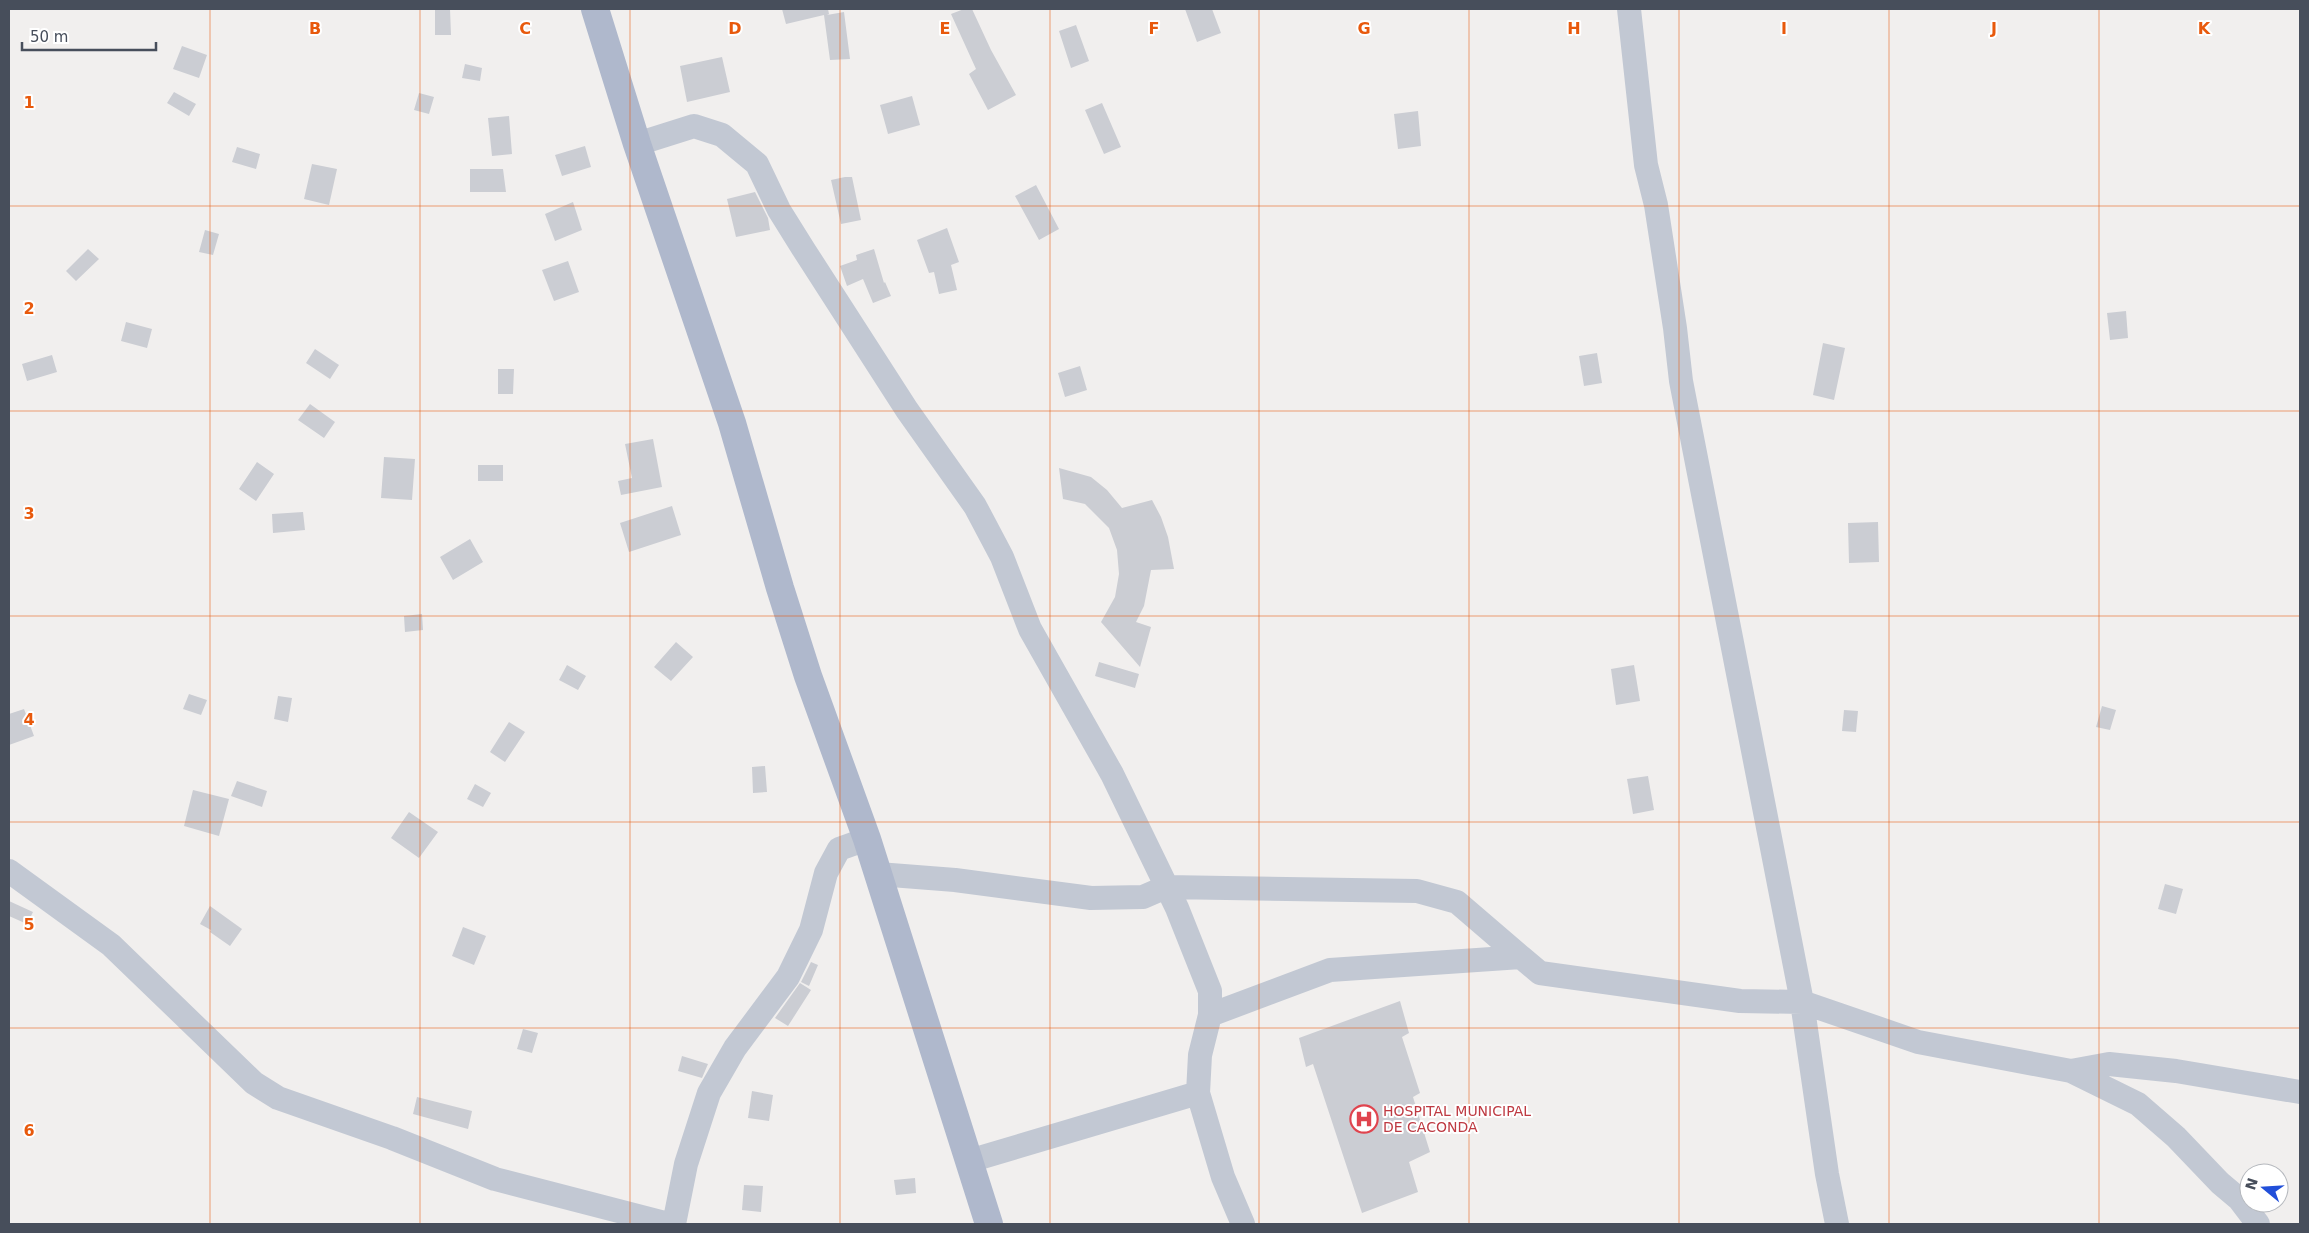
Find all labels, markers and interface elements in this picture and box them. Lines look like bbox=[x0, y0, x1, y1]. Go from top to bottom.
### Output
text: B bbox=[309, 19, 321, 38]
text: C bbox=[519, 19, 531, 38]
text: D bbox=[728, 19, 742, 38]
text: E bbox=[940, 19, 950, 38]
text: F bbox=[1149, 19, 1159, 38]
text: G bbox=[1357, 19, 1371, 38]
text: H bbox=[1567, 19, 1581, 38]
text: I bbox=[1781, 19, 1787, 38]
text: J bbox=[1990, 19, 1997, 38]
text: K bbox=[2198, 19, 2211, 38]
scale bar bbox=[22, 20, 156, 52]
text: 50 m bbox=[30, 28, 68, 46]
text: 1 bbox=[23, 93, 35, 112]
text: 2 bbox=[23, 299, 35, 318]
text: 3 bbox=[23, 504, 35, 523]
text: 4 bbox=[23, 710, 35, 729]
text: 5 bbox=[23, 915, 35, 934]
place label: HOSPITAL MUNICIPAL DE CACONDA bbox=[1383, 1103, 1531, 1135]
hospital icon: HOSPITAL MUNICIPAL DE CACONDA bbox=[1349, 1104, 1379, 1134]
text: 6 bbox=[23, 1121, 35, 1140]
north arrow bbox=[2239, 1163, 2289, 1213]
text: N bbox=[2242, 1176, 2261, 1192]

